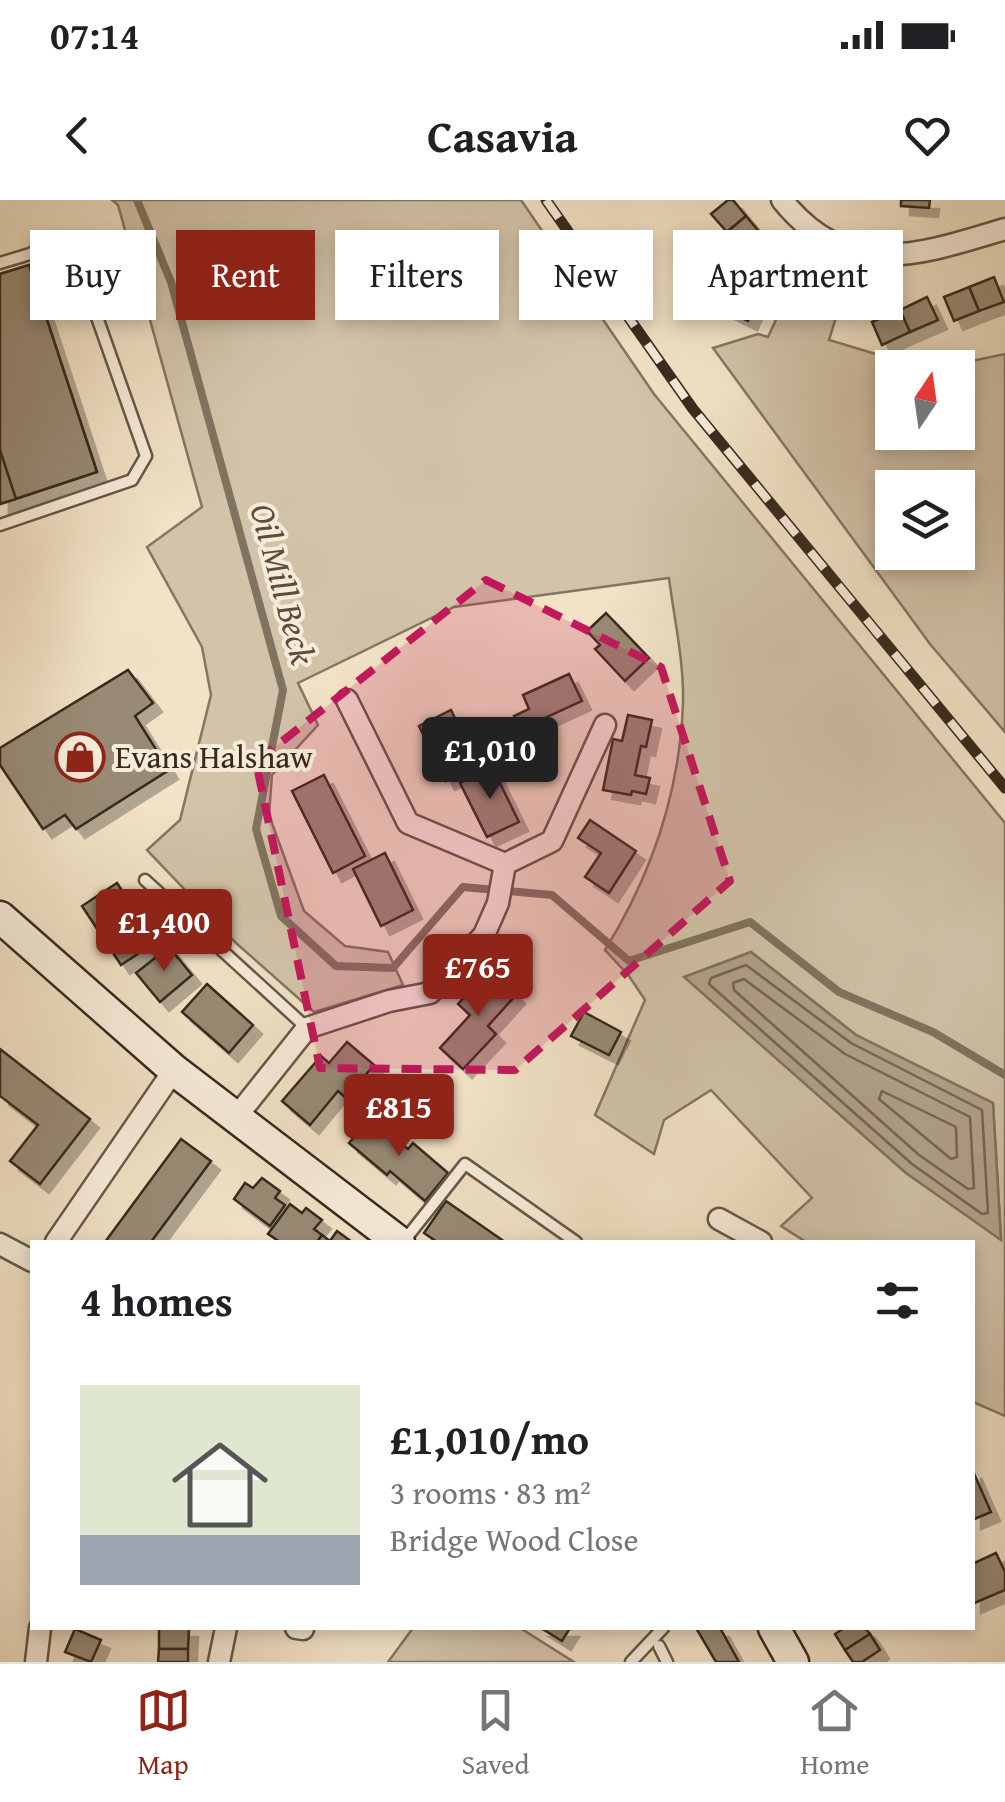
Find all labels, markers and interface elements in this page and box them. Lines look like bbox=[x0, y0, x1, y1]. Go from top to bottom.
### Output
text: 07:14 bbox=[50, 7, 140, 63]
text: Casavia bbox=[427, 103, 578, 168]
icon: back bbox=[50, 108, 105, 163]
icon: heart bbox=[900, 108, 955, 163]
chip: Buy bbox=[30, 230, 156, 320]
chip: Rent bbox=[176, 230, 315, 320]
chip: Filters bbox=[335, 230, 499, 320]
chip: New bbox=[519, 230, 653, 320]
chip: Apartment bbox=[673, 230, 903, 320]
north arrow bbox=[875, 350, 975, 450]
map controls bbox=[875, 350, 975, 570]
button: layers bbox=[875, 470, 975, 570]
water label: Oil Mill Beck bbox=[238, 498, 330, 671]
pin: £1,010 bbox=[409, 717, 571, 802]
text: £1,010 bbox=[444, 726, 536, 773]
shop icon: Evans Halshaw bbox=[54, 731, 106, 783]
place label: Evans Halshaw bbox=[115, 733, 313, 780]
pin: £1,400 bbox=[83, 889, 245, 974]
text: £1,400 bbox=[118, 898, 210, 945]
pin: £765 bbox=[419, 934, 537, 1019]
text: £765 bbox=[445, 943, 511, 990]
pin: £815 bbox=[340, 1074, 458, 1159]
text: £815 bbox=[366, 1083, 432, 1130]
text: 4 homes bbox=[80, 1270, 233, 1331]
icon: filters bbox=[870, 1273, 925, 1328]
text: £1,010/mo bbox=[390, 1408, 589, 1469]
icon: home bbox=[160, 1425, 280, 1545]
text: 3 rooms · 83 m² bbox=[390, 1469, 591, 1516]
text: Bridge Wood Close bbox=[390, 1516, 639, 1563]
tab: Map bbox=[136, 1683, 191, 1784]
tab: Saved bbox=[462, 1683, 529, 1784]
tab: Home bbox=[801, 1683, 869, 1784]

